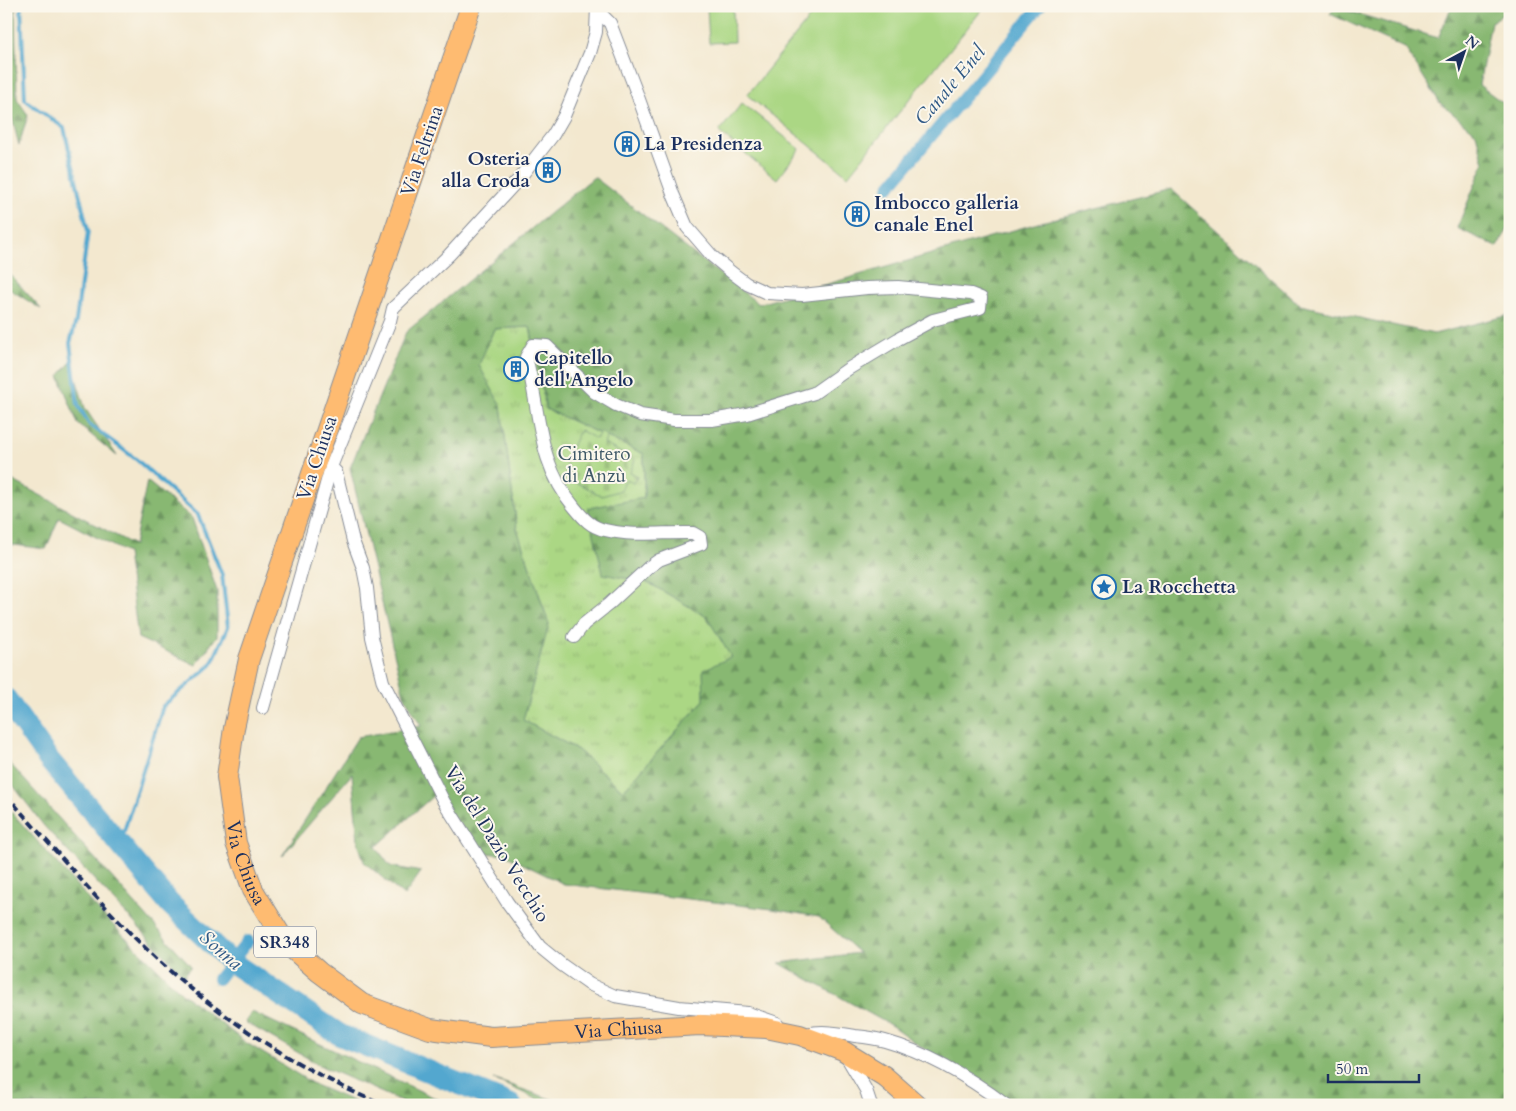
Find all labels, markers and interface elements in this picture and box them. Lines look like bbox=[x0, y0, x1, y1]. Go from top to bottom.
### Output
north arrow bbox=[1438, 28, 1488, 78]
text: N bbox=[1461, 31, 1483, 54]
water label: Canale Enel bbox=[908, 39, 992, 131]
street label: Via Feltrina bbox=[394, 102, 450, 200]
building icon: La Presidenza bbox=[614, 131, 640, 157]
place label: La Presidenza bbox=[644, 131, 763, 157]
place label: Osteria alla Croda bbox=[441, 146, 531, 194]
building icon: Osteria alla Croda bbox=[535, 157, 561, 183]
place label: Imbocco galleria canale Enel bbox=[874, 190, 1020, 238]
building icon: Imbocco galleria canale Enel bbox=[844, 201, 870, 227]
place label: Capitello dell'Angelo bbox=[534, 345, 633, 393]
building icon: Capitello dell'Angelo bbox=[503, 356, 529, 382]
street label: Via Chiusa bbox=[290, 412, 344, 504]
park label: Cimitero di Anzù bbox=[557, 441, 631, 489]
place icon: La Rocchetta bbox=[1091, 574, 1117, 600]
place label: La Rocchetta bbox=[1122, 574, 1237, 600]
street label: Via del Dazio Vecchio bbox=[438, 761, 556, 927]
street label: Via Chiusa bbox=[220, 819, 272, 910]
water label: Sonna bbox=[194, 924, 248, 976]
road number: SR348 bbox=[254, 926, 316, 958]
street label: Via Chiusa bbox=[574, 1014, 663, 1045]
scale bar bbox=[1328, 1051, 1420, 1083]
text: 50 m bbox=[1336, 1059, 1368, 1079]

